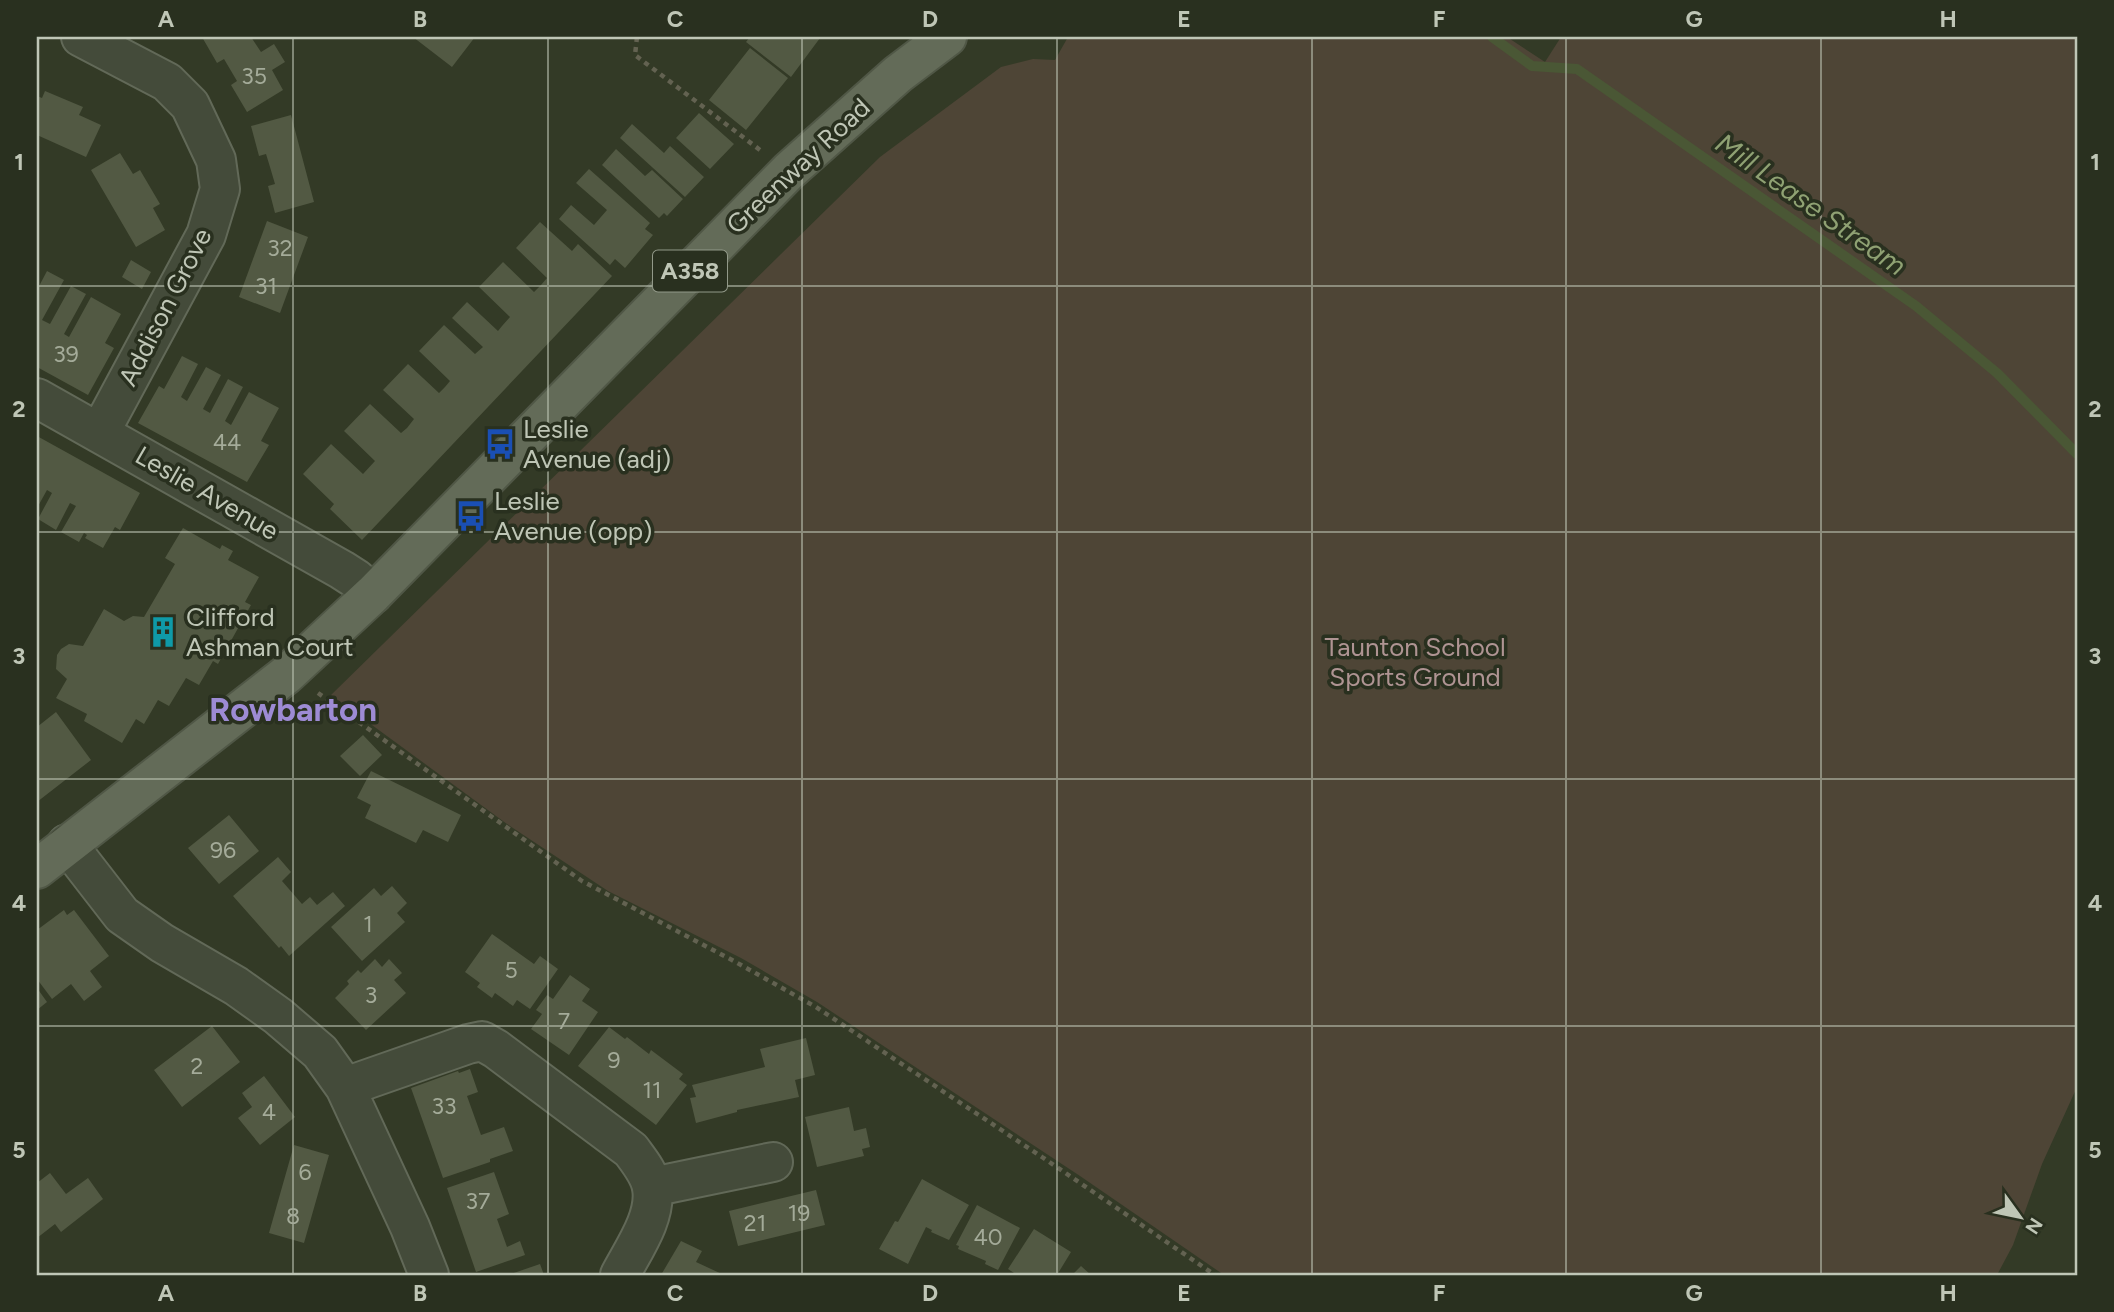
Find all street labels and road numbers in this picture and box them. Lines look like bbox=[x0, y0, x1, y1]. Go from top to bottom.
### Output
street label: Greenway Road bbox=[720, 91, 876, 241]
street label: Addison Grove bbox=[112, 223, 218, 391]
road number: A358 bbox=[653, 250, 727, 292]
street label: Leslie Avenue bbox=[130, 439, 284, 547]

